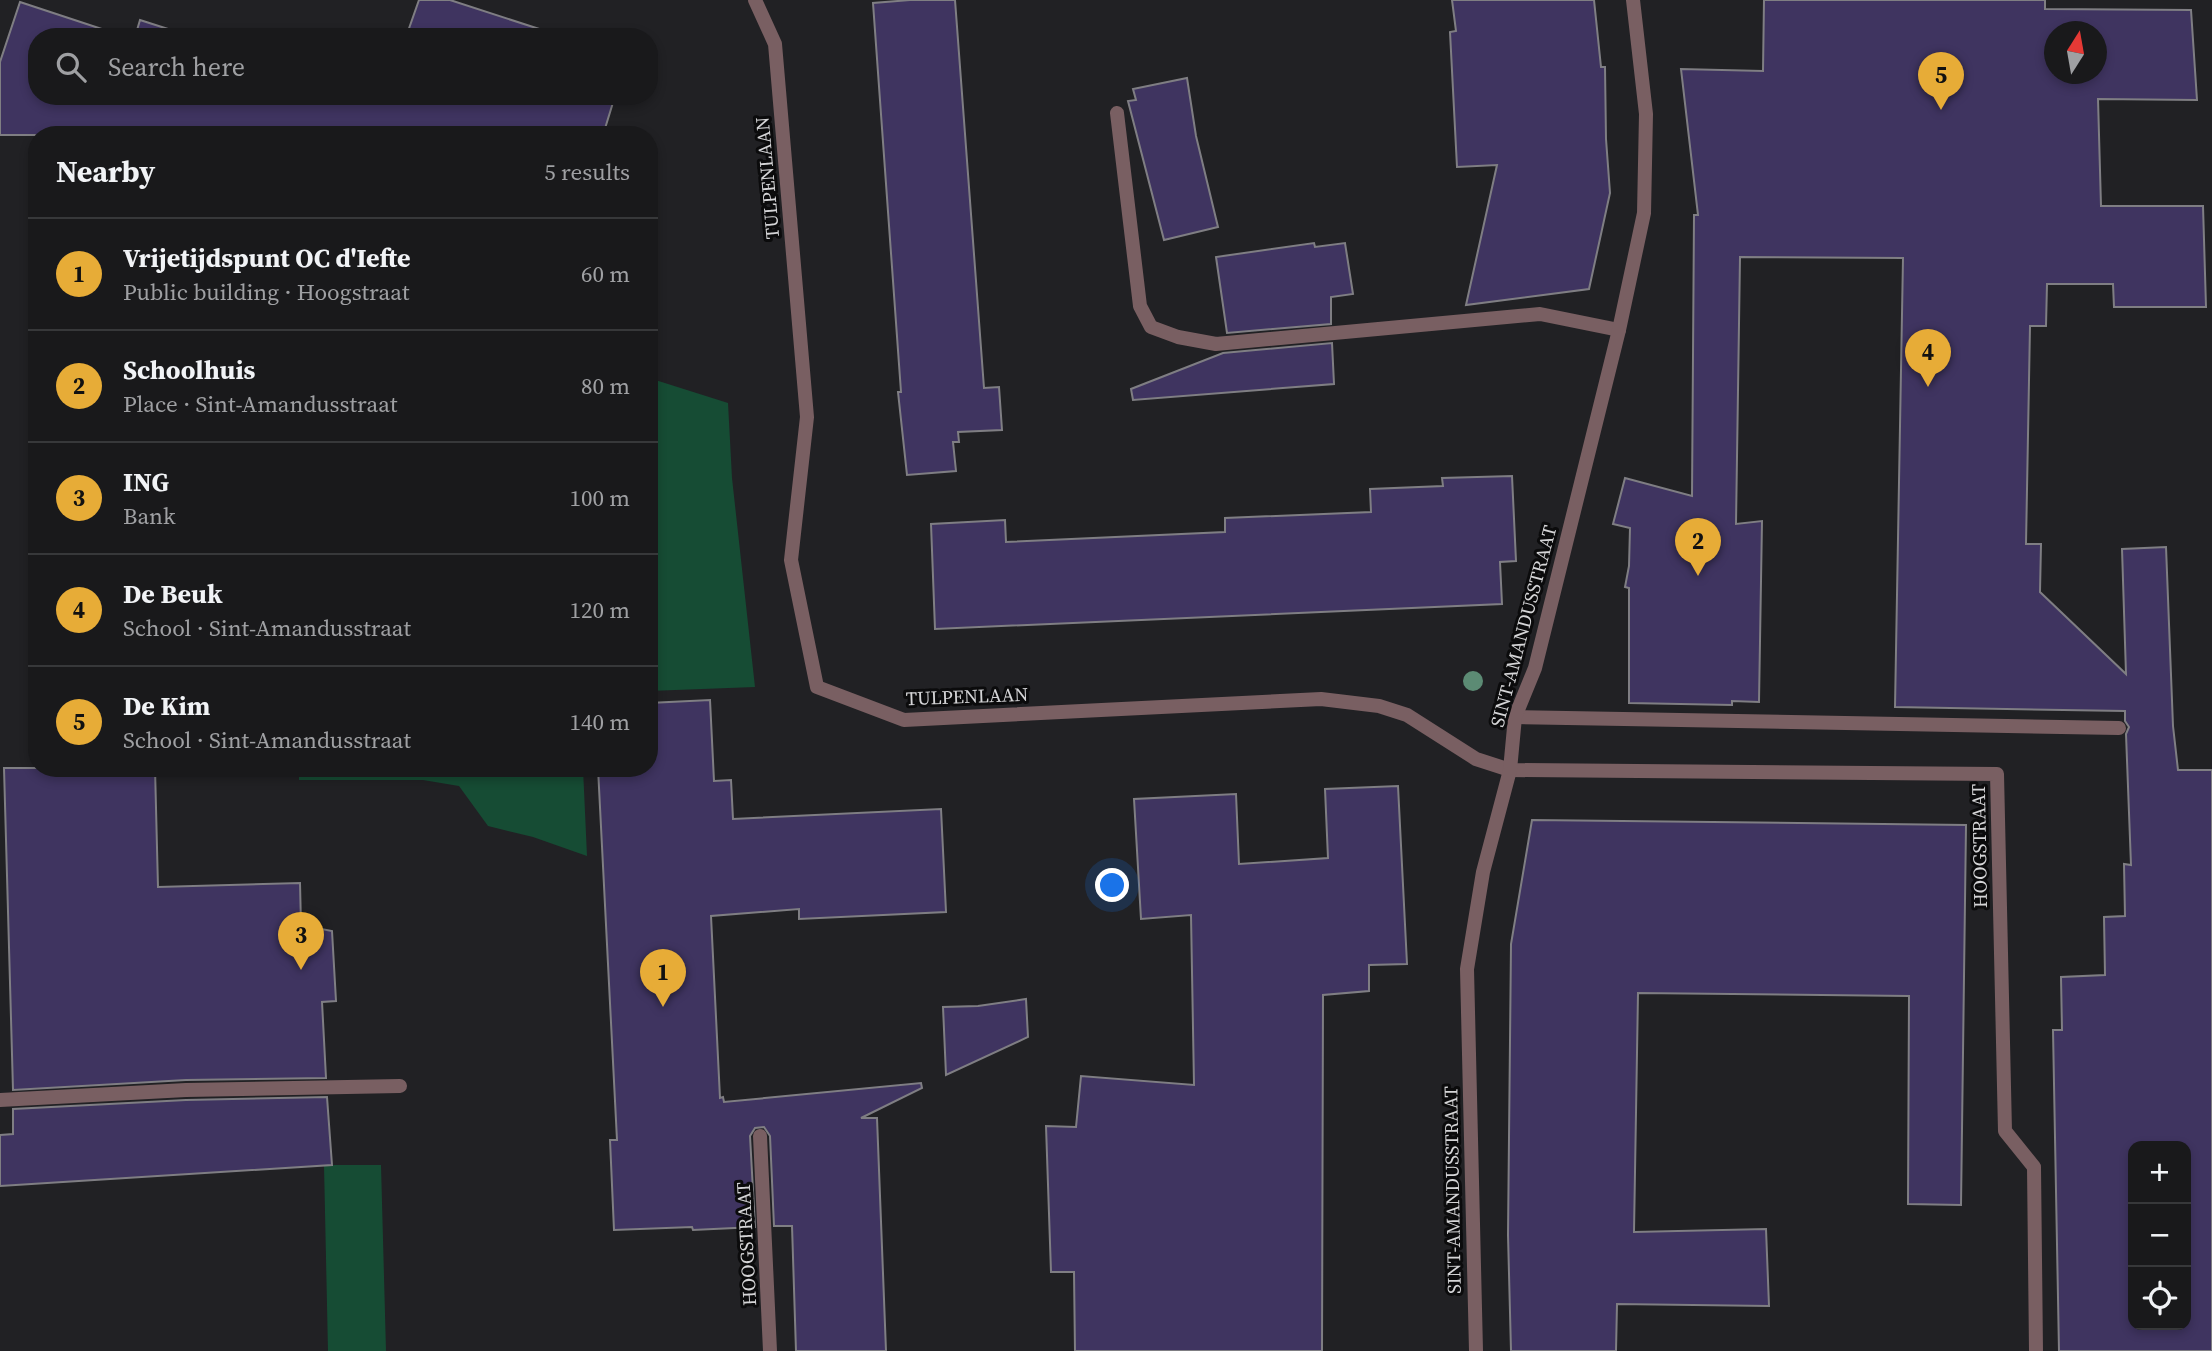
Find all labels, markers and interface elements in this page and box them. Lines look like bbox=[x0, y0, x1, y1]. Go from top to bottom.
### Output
north arrow bbox=[2044, 21, 2107, 84]
search box bbox=[28, 28, 658, 105]
icon: search bbox=[52, 48, 90, 86]
text: Search here bbox=[108, 49, 245, 85]
pin: 5 bbox=[1918, 52, 1964, 110]
street label: TULPENLAAN bbox=[749, 116, 785, 240]
text: Nearby bbox=[56, 151, 155, 192]
text: 5 results bbox=[544, 156, 630, 188]
text: Vrijetijdspunt OC d'Iefte bbox=[123, 240, 411, 276]
text: 1 bbox=[73, 258, 85, 290]
text: 60 m bbox=[581, 258, 630, 290]
text: Public building · Hoogstraat bbox=[123, 276, 409, 308]
pin: 4 bbox=[1905, 329, 1951, 387]
text: Schoolhuis bbox=[123, 352, 255, 388]
text: 2 bbox=[73, 370, 85, 402]
text: 80 m bbox=[581, 370, 630, 402]
text: Place · Sint-Amandusstraat bbox=[123, 388, 397, 420]
text: ING bbox=[123, 464, 169, 500]
text: 3 bbox=[73, 482, 85, 514]
text: 100 m bbox=[569, 482, 630, 514]
text: Bank bbox=[123, 500, 176, 532]
pin: 2 bbox=[1675, 518, 1721, 576]
street label: SINT-AMANDUSSTRAAT bbox=[1484, 522, 1563, 730]
text: De Beuk bbox=[123, 576, 222, 612]
text: 4 bbox=[73, 594, 85, 626]
text: 120 m bbox=[569, 594, 630, 626]
text: School · Sint-Amandusstraat bbox=[123, 612, 411, 644]
street label: TULPENLAAN bbox=[905, 681, 1029, 711]
text: De Kim bbox=[123, 688, 210, 724]
text: 5 bbox=[73, 706, 85, 738]
text: 140 m bbox=[569, 706, 630, 738]
text: School · Sint-Amandusstraat bbox=[123, 724, 411, 756]
street label: HOOGSTRAAT bbox=[1965, 783, 1993, 908]
your location bbox=[1095, 868, 1129, 902]
pin: 3 bbox=[278, 912, 324, 970]
pin: 1 bbox=[640, 949, 686, 1007]
street label: SINT-AMANDUSSTRAAT bbox=[1437, 1085, 1467, 1294]
map controls bbox=[2128, 1141, 2191, 1330]
button: + bbox=[2128, 1141, 2191, 1204]
street label: HOOGSTRAAT bbox=[730, 1181, 762, 1307]
button: − bbox=[2128, 1204, 2191, 1267]
button: locate bbox=[2128, 1267, 2191, 1330]

